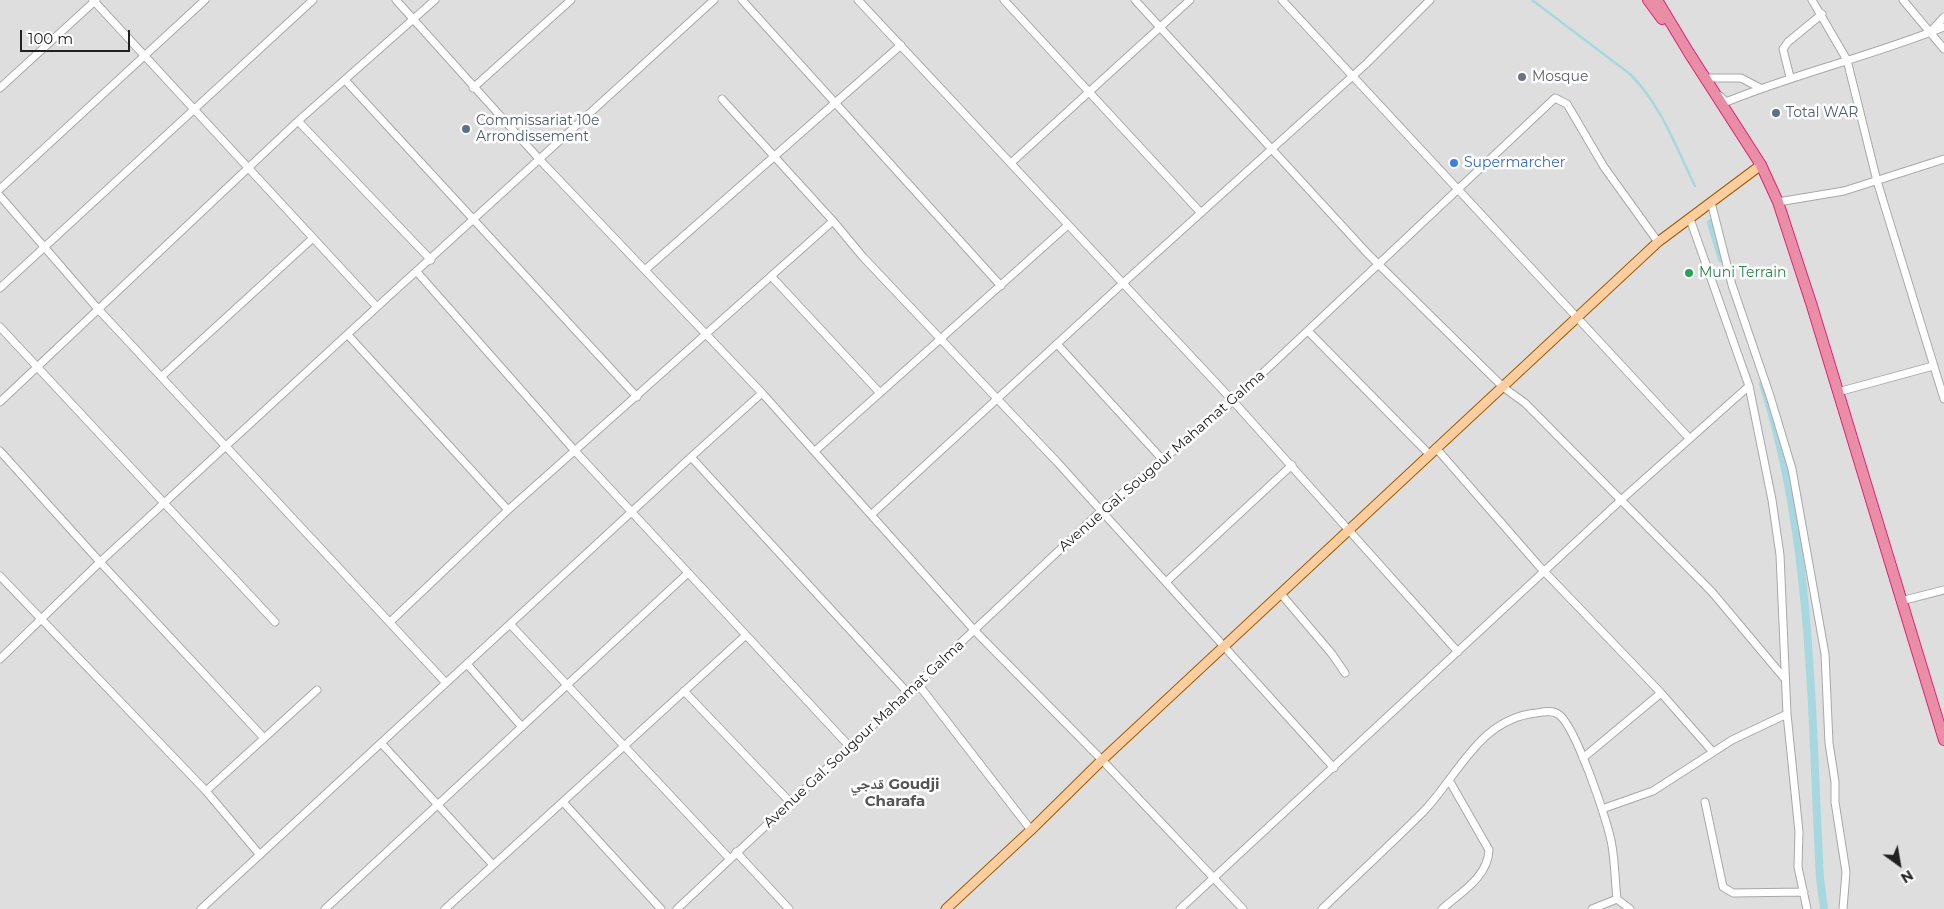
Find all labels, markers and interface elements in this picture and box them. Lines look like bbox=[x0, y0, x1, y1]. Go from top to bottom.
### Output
scale bar bbox=[22, 20, 132, 52]
text: 100 m bbox=[28, 29, 73, 48]
place label: Mosque bbox=[1532, 69, 1588, 85]
marker: Mosque bbox=[1516, 71, 1528, 83]
place label: Total WAR bbox=[1786, 105, 1858, 121]
marker: Total WAR bbox=[1770, 107, 1782, 119]
place label: Commissariat 10e Arrondissement bbox=[476, 113, 599, 146]
marker: Commissariat 10e Arrondissement bbox=[460, 123, 472, 135]
place label: Supermarcher bbox=[1464, 155, 1565, 171]
marker: Supermarcher bbox=[1448, 157, 1460, 169]
place label: Muni Terrain bbox=[1699, 265, 1786, 281]
marker: Muni Terrain bbox=[1683, 267, 1695, 279]
street label: Avenue Gal. Sougour Mahamat Galma bbox=[1056, 367, 1268, 555]
street label: Avenue Gal. Sougour Mahamat Galma bbox=[760, 637, 968, 831]
district label: قدجي Goudji Charafa bbox=[850, 776, 940, 811]
north arrow bbox=[1874, 839, 1924, 889]
text: N bbox=[1897, 866, 1917, 887]

